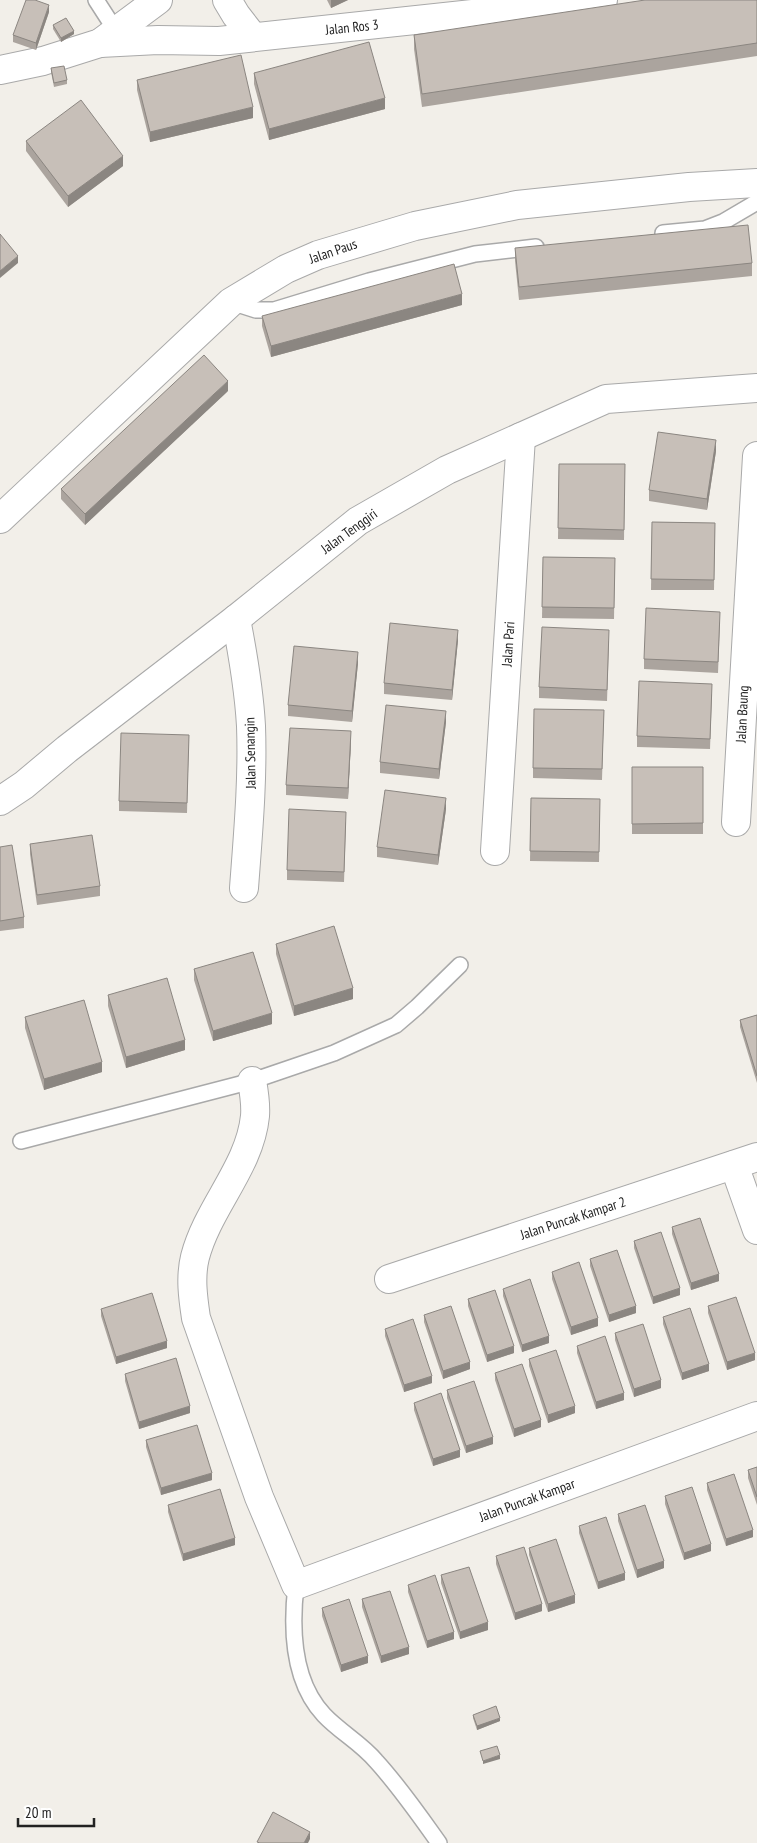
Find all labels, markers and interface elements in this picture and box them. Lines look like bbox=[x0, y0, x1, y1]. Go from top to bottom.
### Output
street label: Jalan Ros 3 bbox=[324, 15, 379, 39]
street label: Jalan Paus bbox=[306, 234, 359, 268]
street label: Jalan Tenggiri bbox=[316, 505, 381, 558]
street label: Jalan Pari bbox=[497, 621, 519, 668]
street label: Jalan Baung bbox=[731, 685, 752, 744]
street label: Jalan Senangin bbox=[240, 717, 260, 790]
street label: Jalan Puncak Kampar 2 bbox=[517, 1192, 628, 1244]
street label: Jalan Puncak Kampar bbox=[476, 1474, 577, 1526]
scale bar bbox=[18, 1796, 94, 1828]
text: 20 m bbox=[25, 1803, 51, 1822]

